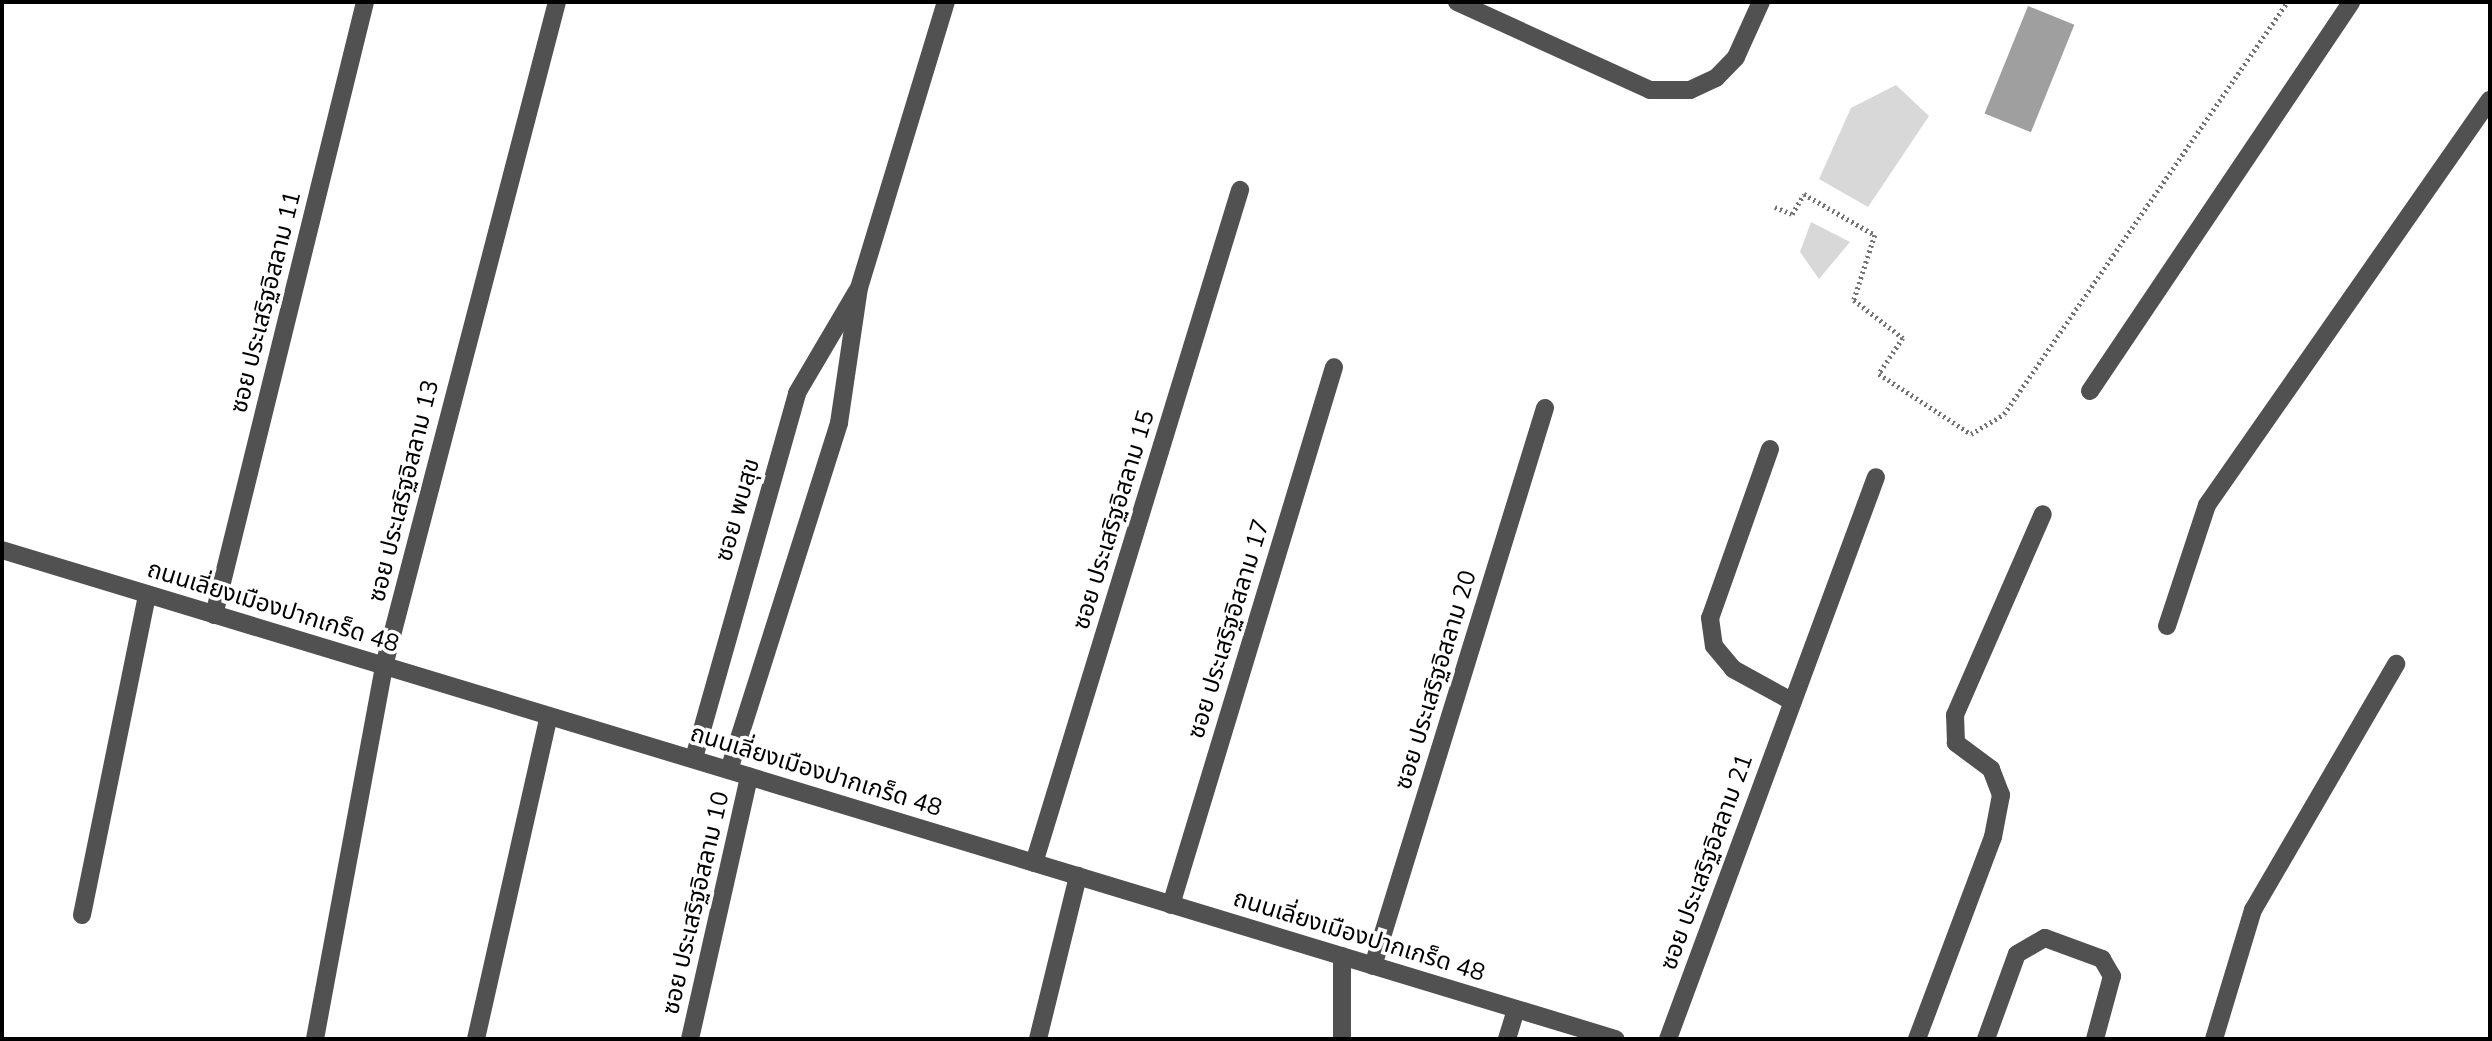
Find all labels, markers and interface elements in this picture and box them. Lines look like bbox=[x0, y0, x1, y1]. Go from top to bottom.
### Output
street label: ซอย ประเสริฐอิสลาม 11 bbox=[224, 188, 308, 416]
street label: ซอย ประเสริฐอิสลาม 13 bbox=[362, 377, 446, 605]
street label: ซอย ประเสริฐอิสลาม 15 bbox=[1067, 407, 1161, 633]
street label: ซอย พบสุข bbox=[710, 455, 766, 565]
street label: ซอย ประเสริฐอิสลาม 17 bbox=[1182, 516, 1276, 742]
street label: ถนนเลี่ยงเมืองปากเกร็ด 48 bbox=[144, 555, 402, 659]
street label: ซอย ประเสริฐอิสลาม 20 bbox=[1389, 567, 1483, 793]
street label: ถนนเลี่ยงเมืองปากเกร็ด 48 bbox=[687, 719, 945, 823]
street label: ซอย ประเสริฐอิสลาม 21 bbox=[1654, 750, 1760, 974]
street label: ซอย ประเสริฐอิสลาม 10 bbox=[656, 789, 736, 1017]
street label: ถนนเลี่ยงเมืองปากเกร็ด 48 bbox=[1230, 884, 1488, 988]

